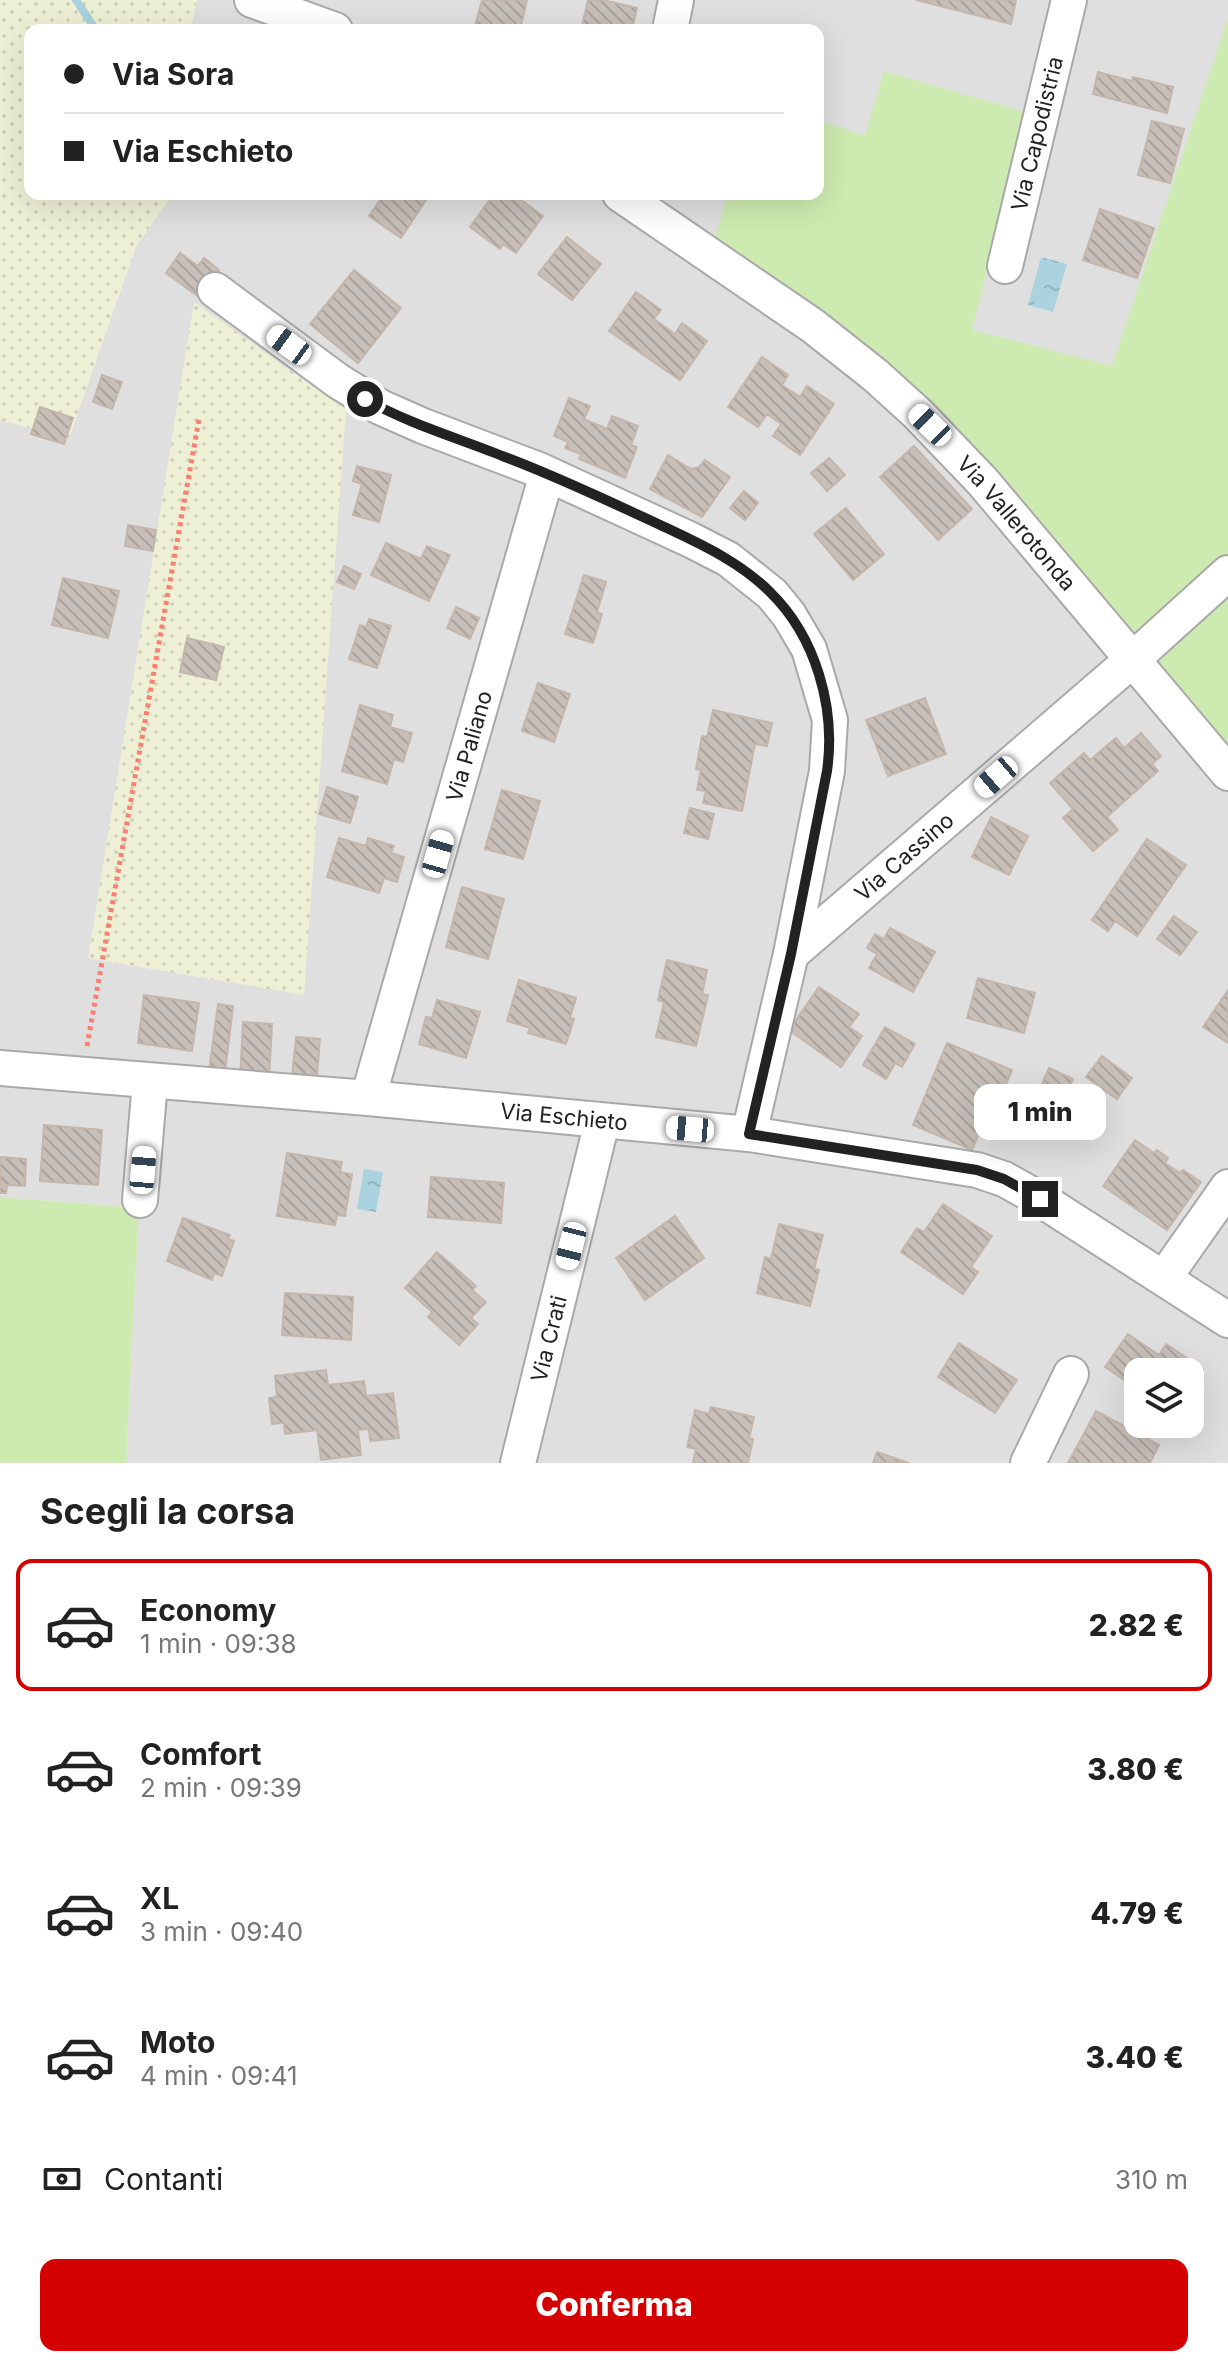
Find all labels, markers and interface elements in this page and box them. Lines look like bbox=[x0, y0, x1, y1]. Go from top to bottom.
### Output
street label: Via Capodistria bbox=[1006, 54, 1068, 214]
text: Via Sora bbox=[112, 56, 234, 92]
text: Via Eschieto bbox=[112, 133, 294, 169]
car bbox=[263, 321, 315, 369]
route start bbox=[347, 381, 383, 417]
car bbox=[904, 400, 956, 450]
street label: Via Vallerotonda bbox=[952, 450, 1082, 596]
street label: Via Paliano bbox=[441, 687, 497, 805]
car bbox=[970, 752, 1022, 802]
street label: Via Cassino bbox=[849, 807, 959, 906]
car bbox=[420, 828, 456, 880]
callout: 1 min bbox=[974, 1083, 1106, 1139]
text: 1 min bbox=[1007, 1096, 1073, 1127]
street label: Via Eschieto bbox=[499, 1098, 629, 1135]
car bbox=[665, 1115, 715, 1143]
car bbox=[129, 1145, 157, 1195]
route end bbox=[1022, 1181, 1058, 1217]
car bbox=[554, 1220, 588, 1272]
street label: Via Crati bbox=[525, 1293, 572, 1385]
map controls bbox=[1124, 1358, 1204, 1438]
button: layers bbox=[1124, 1358, 1204, 1438]
text: Scegli la corsa bbox=[40, 1489, 295, 1533]
icon: car bbox=[44, 1589, 116, 1661]
text: Economy bbox=[140, 1592, 276, 1628]
text: 2.82 € bbox=[1089, 1607, 1184, 1643]
text: 1 min · 09:38 bbox=[140, 1628, 297, 1659]
icon: car bbox=[44, 1733, 116, 1805]
text: Comfort bbox=[140, 1736, 261, 1772]
text: 3.80 € bbox=[1087, 1751, 1184, 1787]
text: 2 min · 09:39 bbox=[140, 1772, 302, 1803]
icon: car bbox=[44, 1877, 116, 1949]
text: XL bbox=[140, 1880, 179, 1916]
text: 4.79 € bbox=[1090, 1895, 1184, 1931]
text: 3 min · 09:40 bbox=[140, 1916, 303, 1947]
icon: car bbox=[44, 2021, 116, 2093]
text: Moto bbox=[140, 2024, 215, 2060]
text: 3.40 € bbox=[1086, 2039, 1184, 2075]
text: 4 min · 09:41 bbox=[140, 2060, 298, 2091]
icon: cash bbox=[40, 2157, 84, 2201]
text: Contanti bbox=[104, 2161, 223, 2197]
text: 310 m bbox=[1115, 2164, 1188, 2195]
button: Conferma bbox=[40, 2259, 1188, 2351]

